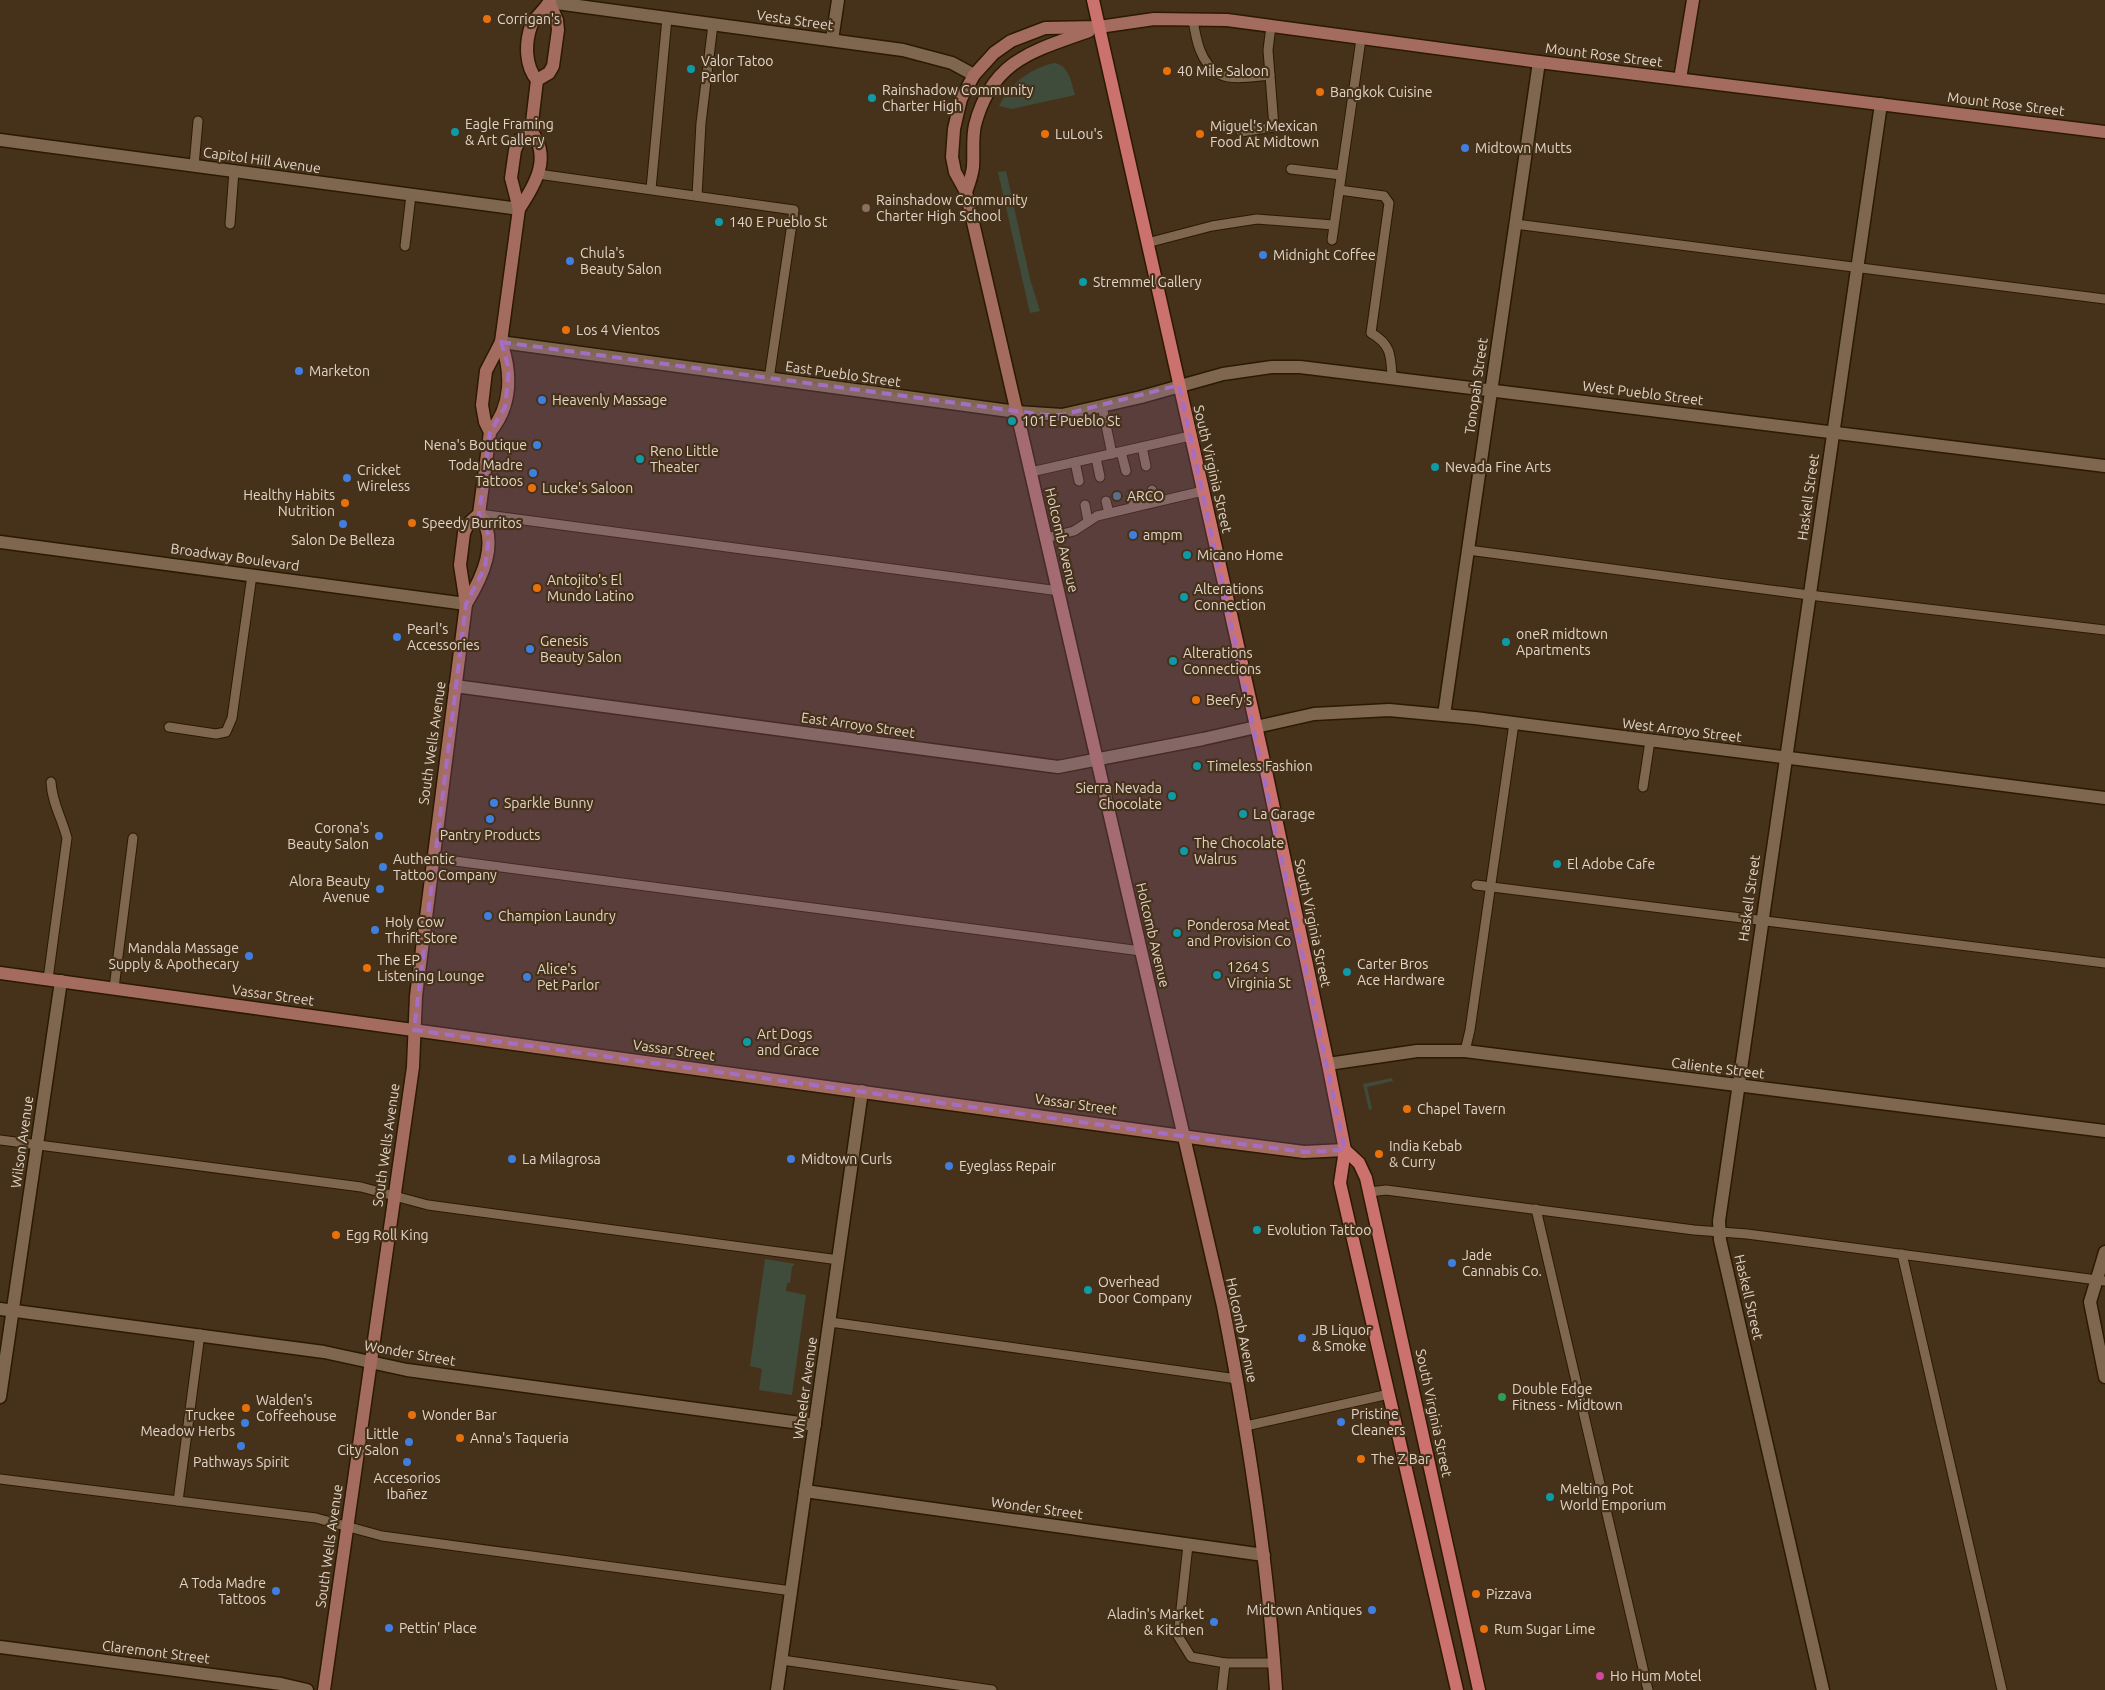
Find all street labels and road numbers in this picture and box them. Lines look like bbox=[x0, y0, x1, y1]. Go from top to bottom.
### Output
street label: Vesta Street bbox=[756, 7, 835, 33]
street label: Mount Rose Street bbox=[1544, 40, 1664, 70]
street label: Mount Rose Street bbox=[1946, 89, 2066, 119]
street label: Capitol Hill Avenue bbox=[202, 144, 322, 176]
street label: Tonopah Street bbox=[1461, 336, 1491, 435]
street label: East Pueblo Street bbox=[784, 358, 902, 390]
street label: West Pueblo Street bbox=[1582, 378, 1705, 408]
street label: South Virginia Street bbox=[1191, 404, 1236, 535]
street label: Haskell Street bbox=[1794, 452, 1822, 541]
street label: Holcomb Avenue bbox=[1042, 486, 1082, 594]
street label: Broadway Boulevard bbox=[170, 540, 300, 574]
street label: South Wells Avenue bbox=[415, 680, 449, 806]
street label: East Arroyo Street bbox=[800, 709, 916, 741]
street label: West Arroyo Street bbox=[1621, 715, 1743, 745]
street label: Haskell Street bbox=[1735, 853, 1763, 942]
street label: South Virginia Street bbox=[1292, 857, 1335, 989]
street label: Holcomb Avenue bbox=[1133, 881, 1173, 989]
street label: Vassar Street bbox=[231, 981, 316, 1009]
street label: Vassar Street bbox=[632, 1036, 717, 1064]
street label: Caliente Street bbox=[1670, 1054, 1766, 1082]
street label: South Wells Avenue bbox=[369, 1082, 403, 1208]
street label: Vassar Street bbox=[1034, 1090, 1119, 1118]
street label: Wilson Avenue bbox=[8, 1095, 36, 1189]
street label: Haskell Street bbox=[1731, 1253, 1767, 1342]
street label: Holcomb Avenue bbox=[1223, 1276, 1261, 1384]
street label: Wheeler Avenue bbox=[790, 1336, 820, 1440]
street label: Wonder Street bbox=[363, 1337, 457, 1369]
street label: South Virginia Street bbox=[1413, 1347, 1456, 1479]
street label: South Wells Avenue bbox=[312, 1483, 346, 1609]
street label: Wonder Street bbox=[990, 1494, 1084, 1522]
street label: Claremont Street bbox=[101, 1637, 211, 1667]

